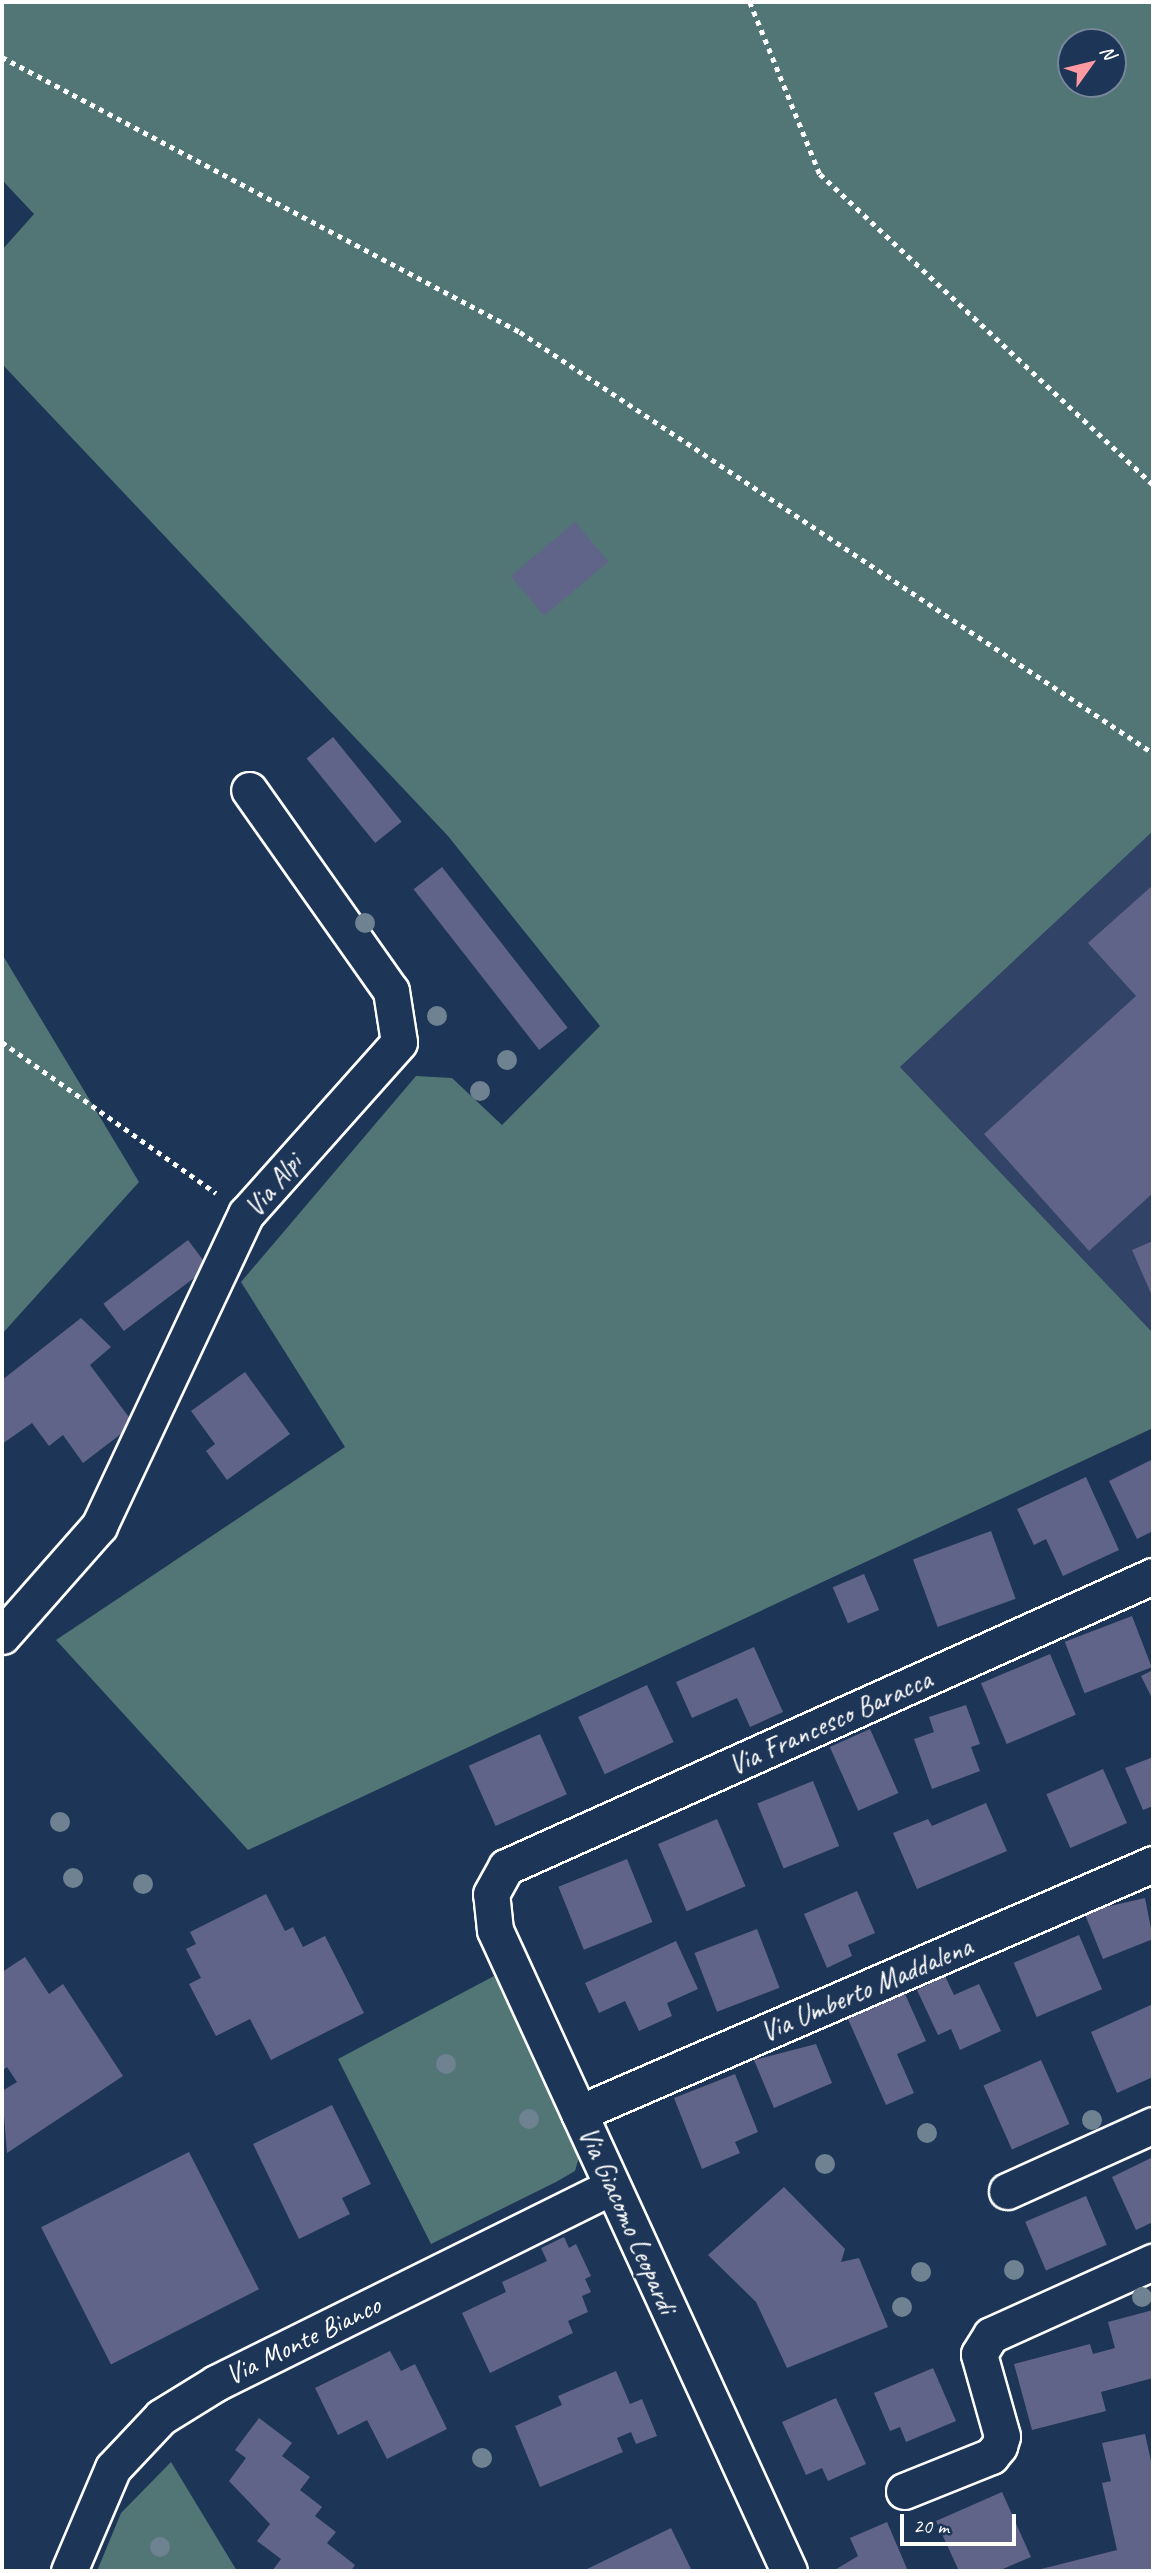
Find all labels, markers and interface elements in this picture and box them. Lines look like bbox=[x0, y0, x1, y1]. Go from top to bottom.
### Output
north arrow bbox=[1057, 28, 1127, 98]
text: N bbox=[1095, 41, 1121, 64]
street label: Via Alpi bbox=[237, 1147, 309, 1223]
street label: Via Francesco Baracca bbox=[723, 1662, 937, 1782]
street label: Via Umberto Maddalena bbox=[754, 1929, 978, 2049]
street label: Via Giacomo Leopardi bbox=[572, 2122, 684, 2318]
street label: Via Monte Bianco bbox=[220, 2288, 386, 2392]
scale bar bbox=[903, 2500, 1018, 2544]
text: 20 m bbox=[913, 2513, 949, 2539]

